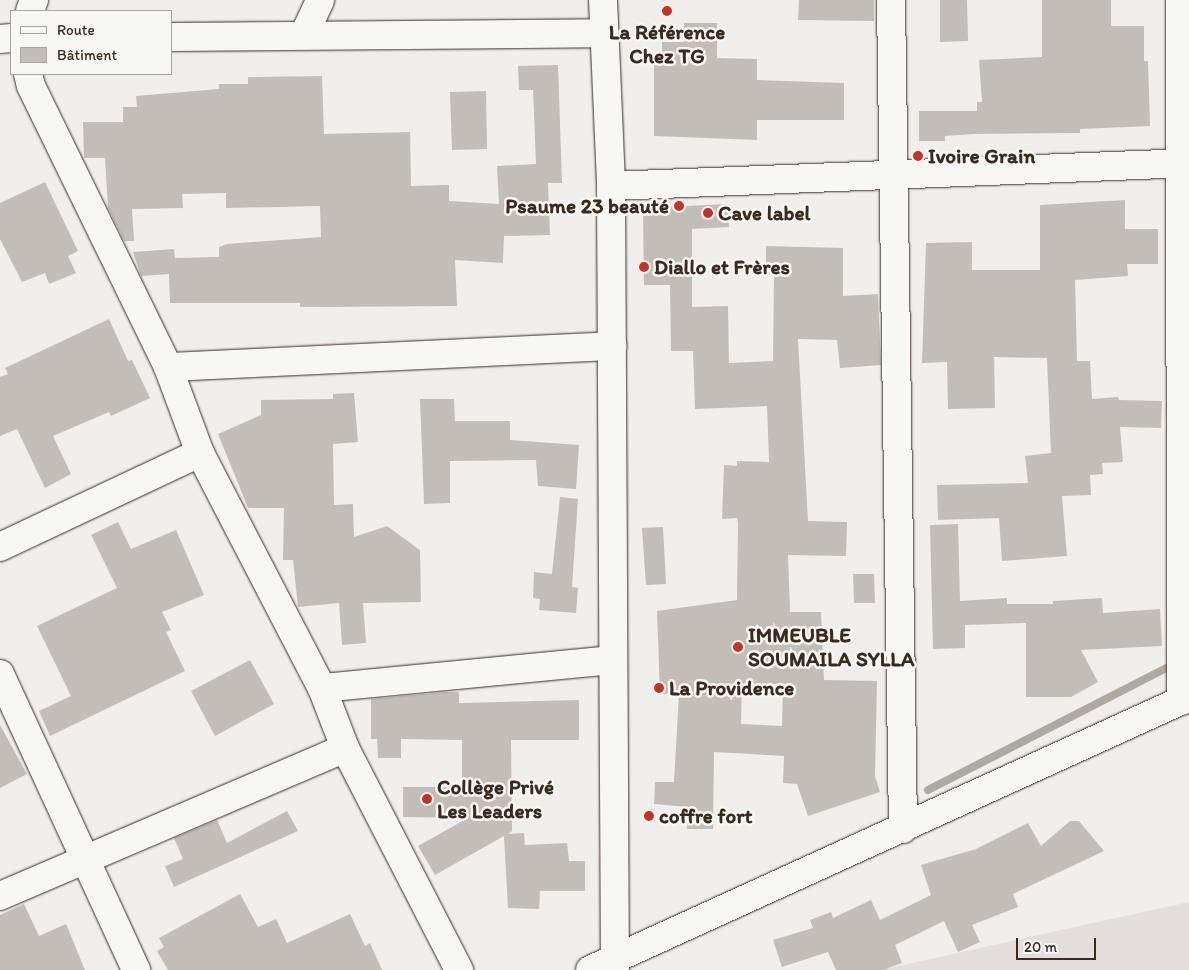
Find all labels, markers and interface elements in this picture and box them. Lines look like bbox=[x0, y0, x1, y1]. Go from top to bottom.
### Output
marker: La Référence Chez TG bbox=[661, 5, 673, 17]
legend bbox=[10, 10, 172, 75]
place label: La Référence Chez TG bbox=[609, 19, 725, 69]
text: Route bbox=[57, 21, 95, 39]
text: Bâtiment bbox=[57, 46, 117, 64]
place label: Ivoire Grain bbox=[928, 143, 1035, 169]
marker: Ivoire Grain bbox=[912, 150, 924, 162]
place label: Psaume 23 beauté bbox=[505, 193, 669, 219]
marker: Psaume 23 beauté bbox=[673, 200, 685, 212]
place label: Cave label bbox=[718, 200, 810, 226]
marker: Cave label bbox=[702, 207, 714, 219]
place label: Diallo et Frères bbox=[654, 254, 790, 280]
marker: Diallo et Frères bbox=[638, 261, 650, 273]
place label: IMMEUBLE SOUMAILA SYLLA bbox=[748, 622, 914, 672]
marker: IMMEUBLE SOUMAILA SYLLA bbox=[732, 641, 744, 653]
place label: La Providence bbox=[669, 675, 794, 701]
marker: La Providence bbox=[653, 682, 665, 694]
place label: Collège Privé Les Leaders bbox=[437, 774, 554, 824]
marker: Collège Privé Les Leaders bbox=[421, 793, 433, 805]
place label: coffre fort bbox=[659, 803, 752, 829]
marker: coffre fort bbox=[643, 810, 655, 822]
scale bar bbox=[1019, 928, 1099, 960]
text: 20 m bbox=[1024, 938, 1057, 956]

